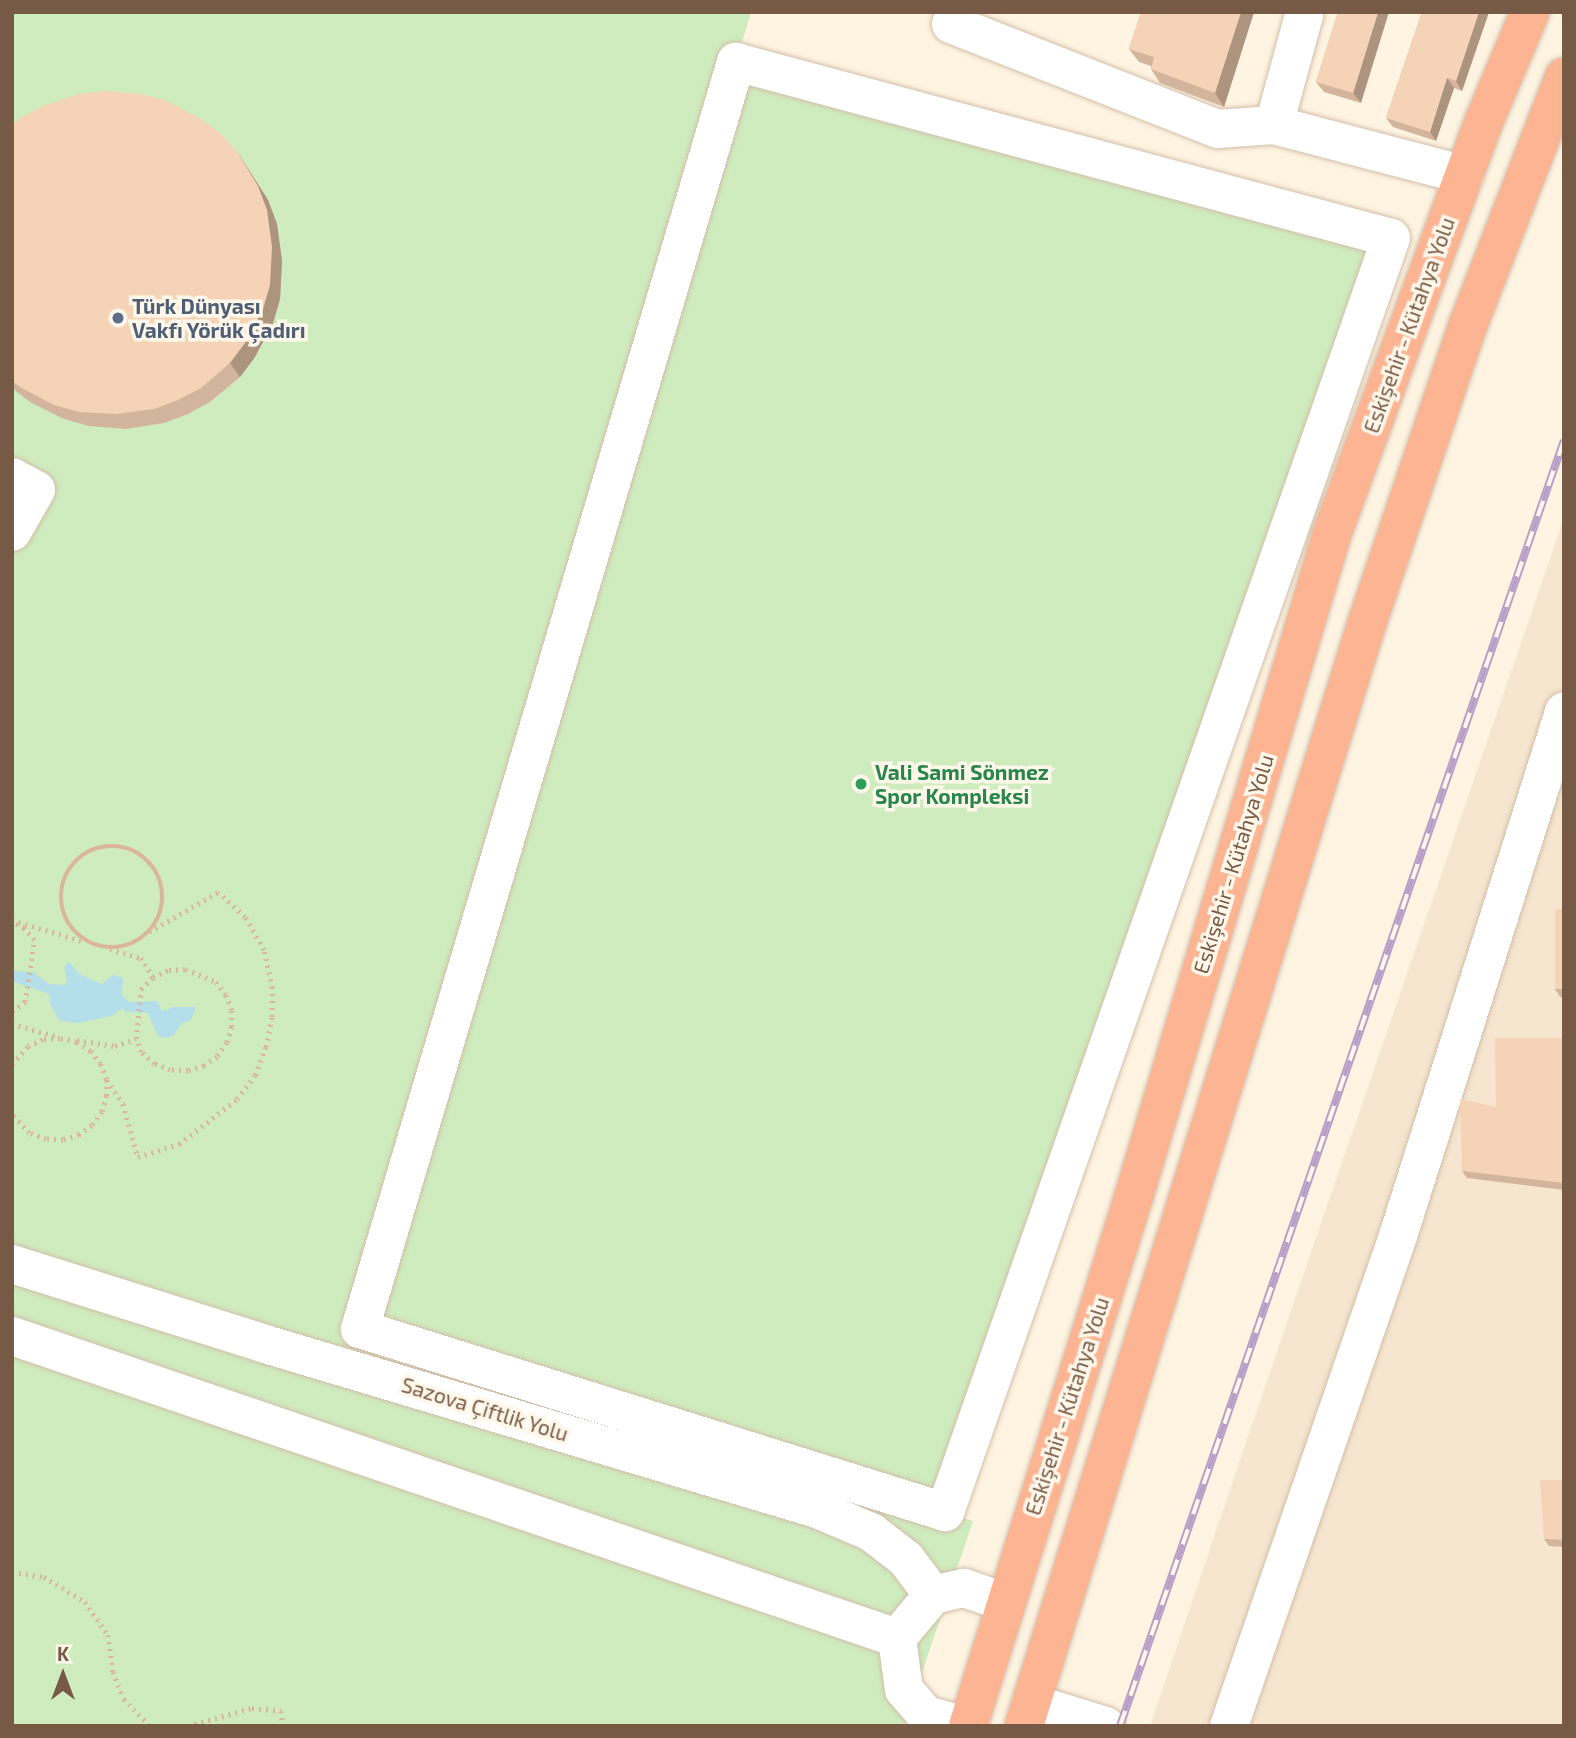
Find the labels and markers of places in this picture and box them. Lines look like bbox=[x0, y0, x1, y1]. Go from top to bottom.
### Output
place label: Türk Dünyası Vakfı Yörük Çadırı bbox=[132, 293, 306, 343]
marker: Türk Dünyası Vakfı Yörük Çadırı bbox=[110, 310, 126, 326]
place label: Vali Sami Sönmez Spor Kompleksi bbox=[875, 759, 1049, 809]
marker: Vali Sami Sönmez Spor Kompleksi bbox=[853, 776, 869, 792]

